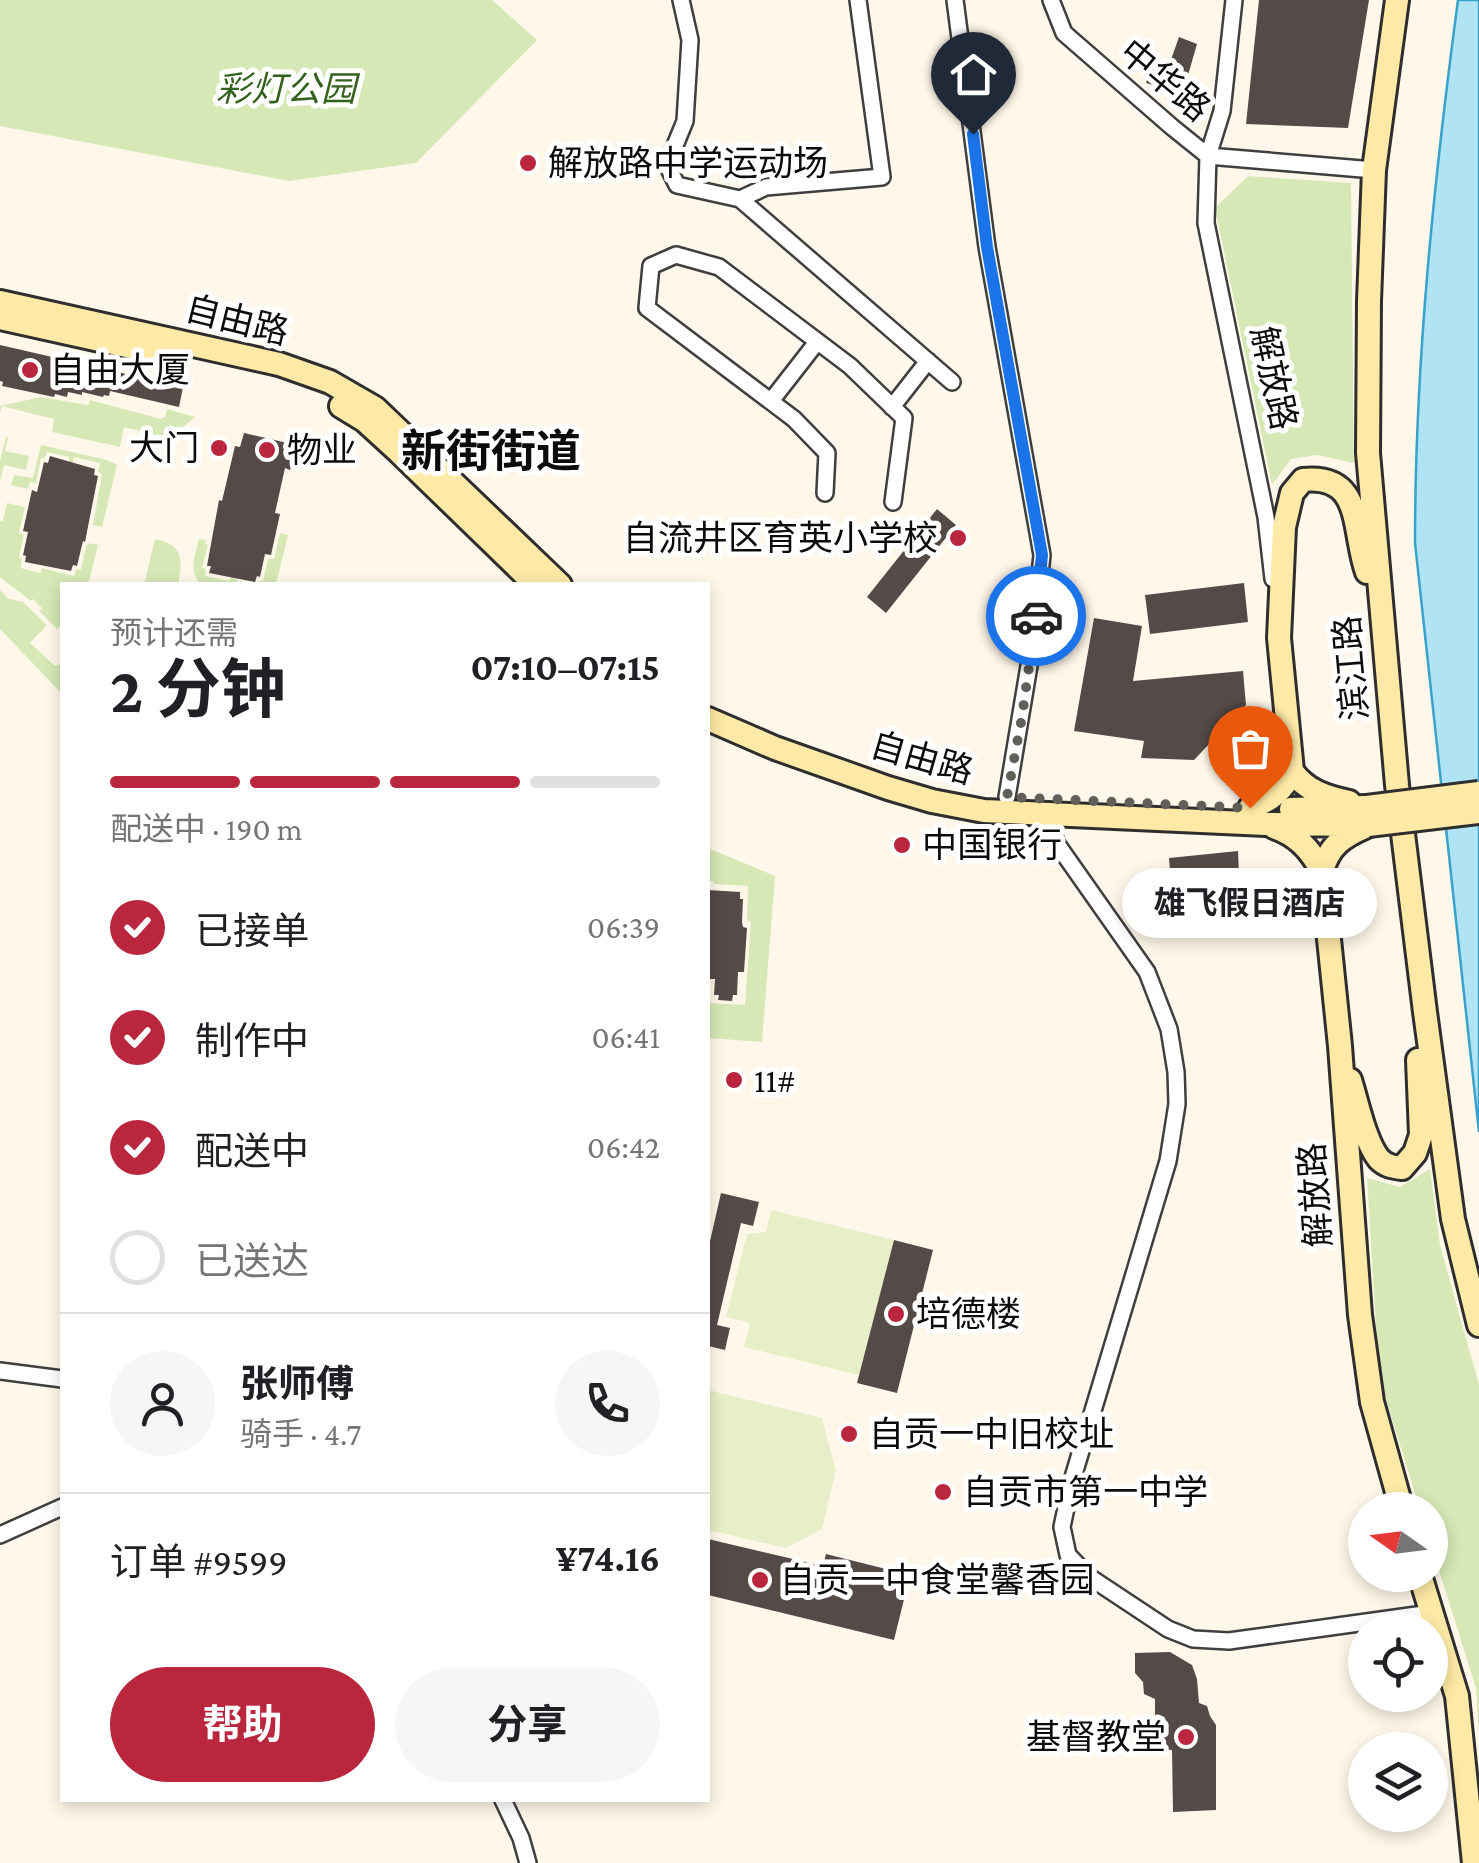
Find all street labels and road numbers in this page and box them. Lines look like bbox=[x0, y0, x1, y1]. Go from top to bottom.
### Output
street label: 中华路 bbox=[1112, 32, 1217, 129]
street label: 自由路 bbox=[181, 289, 293, 352]
street label: 解放路 bbox=[1244, 323, 1304, 434]
street label: 滨江路 bbox=[1327, 614, 1376, 722]
street label: 自由路 bbox=[866, 725, 978, 792]
street label: 解放路 bbox=[1292, 1141, 1339, 1249]

